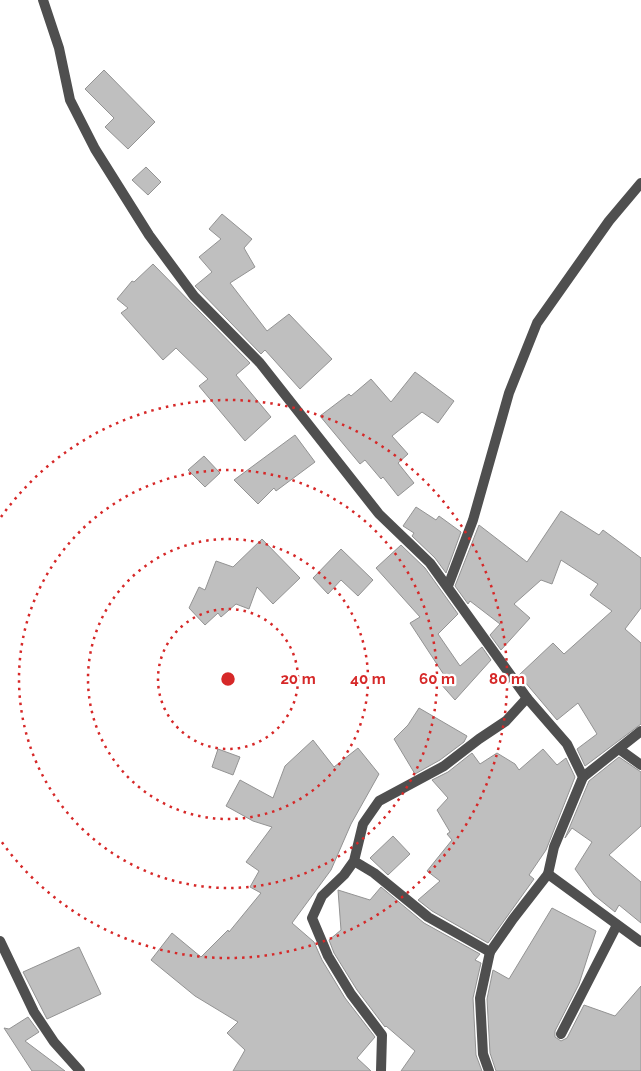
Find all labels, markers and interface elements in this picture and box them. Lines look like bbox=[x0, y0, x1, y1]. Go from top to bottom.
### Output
centre of rings bbox=[219, 670, 237, 688]
text: 20 m bbox=[280, 670, 316, 688]
text: 40 m bbox=[350, 670, 386, 688]
text: 60 m bbox=[419, 670, 455, 688]
text: 80 m bbox=[489, 670, 525, 688]

